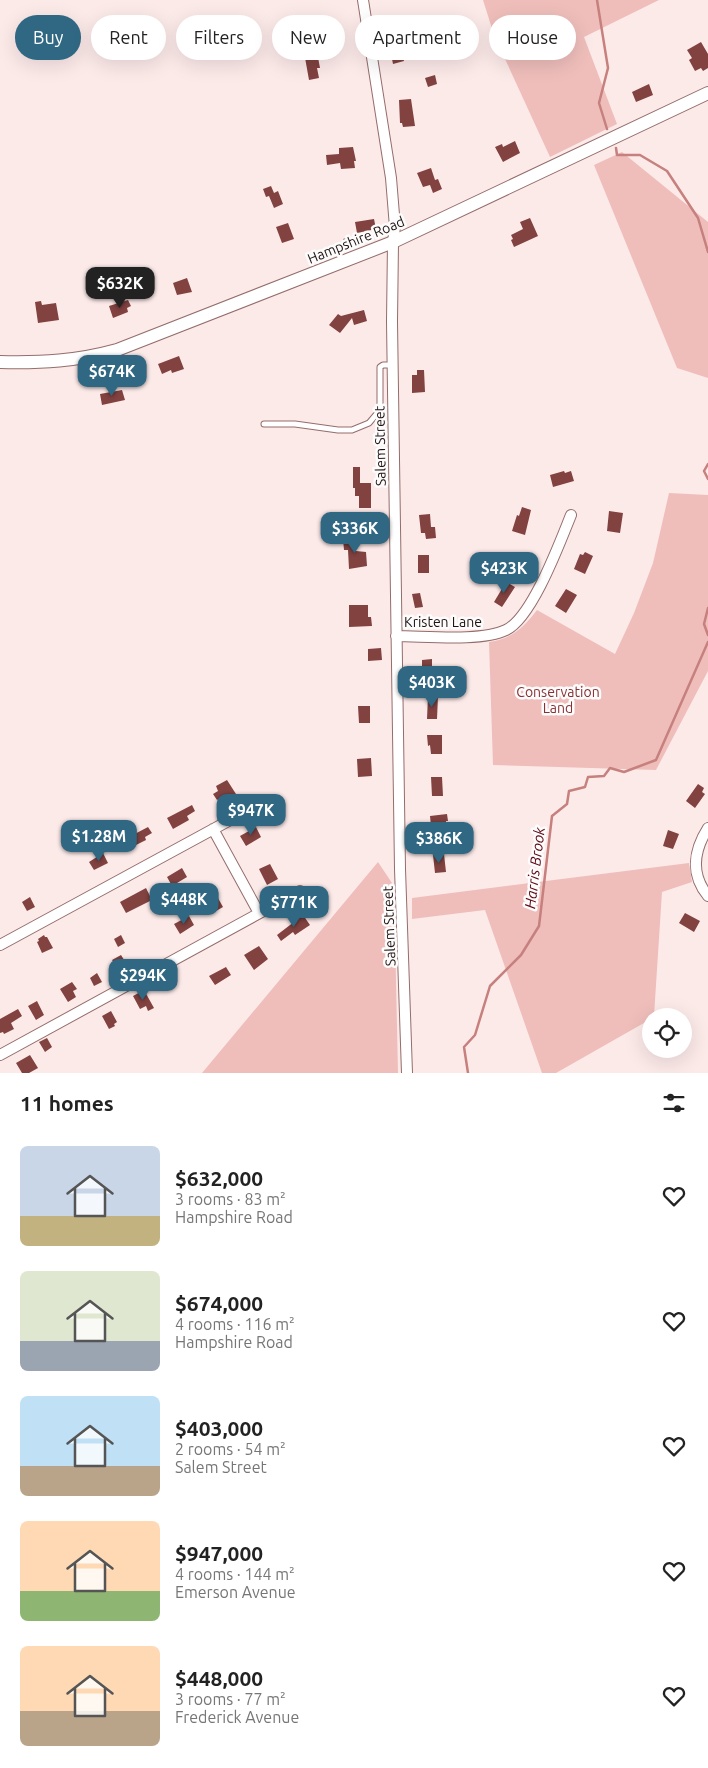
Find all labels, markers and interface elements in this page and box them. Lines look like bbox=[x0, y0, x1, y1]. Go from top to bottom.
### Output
chip: Buy bbox=[15, 15, 81, 60]
chip: Rent bbox=[91, 15, 166, 60]
chip: Filters bbox=[176, 15, 262, 60]
chip: New bbox=[272, 15, 345, 60]
chip: Apartment bbox=[355, 15, 479, 60]
chip: House bbox=[489, 15, 576, 60]
street label: Hampshire Road bbox=[305, 213, 407, 267]
pin: $632K bbox=[85, 266, 155, 309]
text: $632K bbox=[97, 274, 143, 292]
pin: $674K bbox=[77, 354, 147, 397]
text: $674K bbox=[89, 362, 135, 380]
street label: Salem Street bbox=[371, 405, 389, 486]
pin: $336K bbox=[320, 512, 390, 554]
text: $336K bbox=[332, 519, 378, 537]
pin: $423K bbox=[469, 552, 539, 594]
text: $423K bbox=[481, 559, 527, 577]
street label: Kristen Lane bbox=[404, 614, 482, 630]
pin: $403K bbox=[397, 666, 467, 708]
text: $403K bbox=[409, 673, 455, 691]
park label: Conservation Land bbox=[516, 684, 600, 716]
pin: $947K bbox=[216, 794, 286, 836]
text: $947K bbox=[228, 801, 274, 819]
pin: $1.28M bbox=[58, 820, 140, 862]
pin: $386K bbox=[404, 822, 474, 864]
water label: Harris Brook bbox=[521, 826, 548, 910]
text: $1.28M bbox=[72, 827, 126, 845]
text: $386K bbox=[416, 829, 462, 847]
pin: $448K bbox=[149, 882, 219, 925]
street label: Salem Street bbox=[380, 885, 398, 966]
pin: $771K bbox=[259, 886, 329, 928]
text: $448K bbox=[161, 890, 207, 908]
text: $771K bbox=[271, 893, 317, 911]
pin: $294K bbox=[108, 958, 178, 1001]
text: $294K bbox=[120, 966, 166, 984]
map controls bbox=[642, 1008, 692, 1058]
button: locate bbox=[642, 1008, 692, 1058]
icon: filters bbox=[660, 1089, 688, 1117]
text: 11 homes bbox=[20, 1091, 114, 1115]
icon: home bbox=[60, 1166, 120, 1226]
text: $632,000 bbox=[175, 1166, 263, 1190]
icon: heart bbox=[660, 1182, 688, 1210]
text: 3 rooms · 83 m² bbox=[175, 1190, 286, 1208]
text: Hampshire Road bbox=[175, 1208, 293, 1226]
icon: home bbox=[60, 1291, 120, 1351]
text: $674,000 bbox=[175, 1291, 263, 1315]
icon: heart bbox=[660, 1307, 688, 1335]
text: 4 rooms · 116 m² bbox=[175, 1315, 295, 1333]
text: Hampshire Road bbox=[175, 1333, 293, 1351]
icon: home bbox=[60, 1416, 120, 1476]
text: $403,000 bbox=[175, 1416, 263, 1440]
icon: heart bbox=[660, 1432, 688, 1460]
text: 2 rooms · 54 m² bbox=[175, 1440, 286, 1458]
text: Salem Street bbox=[175, 1458, 267, 1476]
icon: home bbox=[60, 1541, 120, 1601]
text: $947,000 bbox=[175, 1541, 263, 1565]
icon: heart bbox=[660, 1557, 688, 1585]
text: 4 rooms · 144 m² bbox=[175, 1565, 295, 1583]
text: Emerson Avenue bbox=[175, 1583, 296, 1601]
icon: home bbox=[60, 1666, 120, 1726]
text: $448,000 bbox=[175, 1666, 263, 1690]
icon: heart bbox=[660, 1682, 688, 1710]
text: 3 rooms · 77 m² bbox=[175, 1690, 286, 1708]
text: Frederick Avenue bbox=[175, 1708, 299, 1726]

